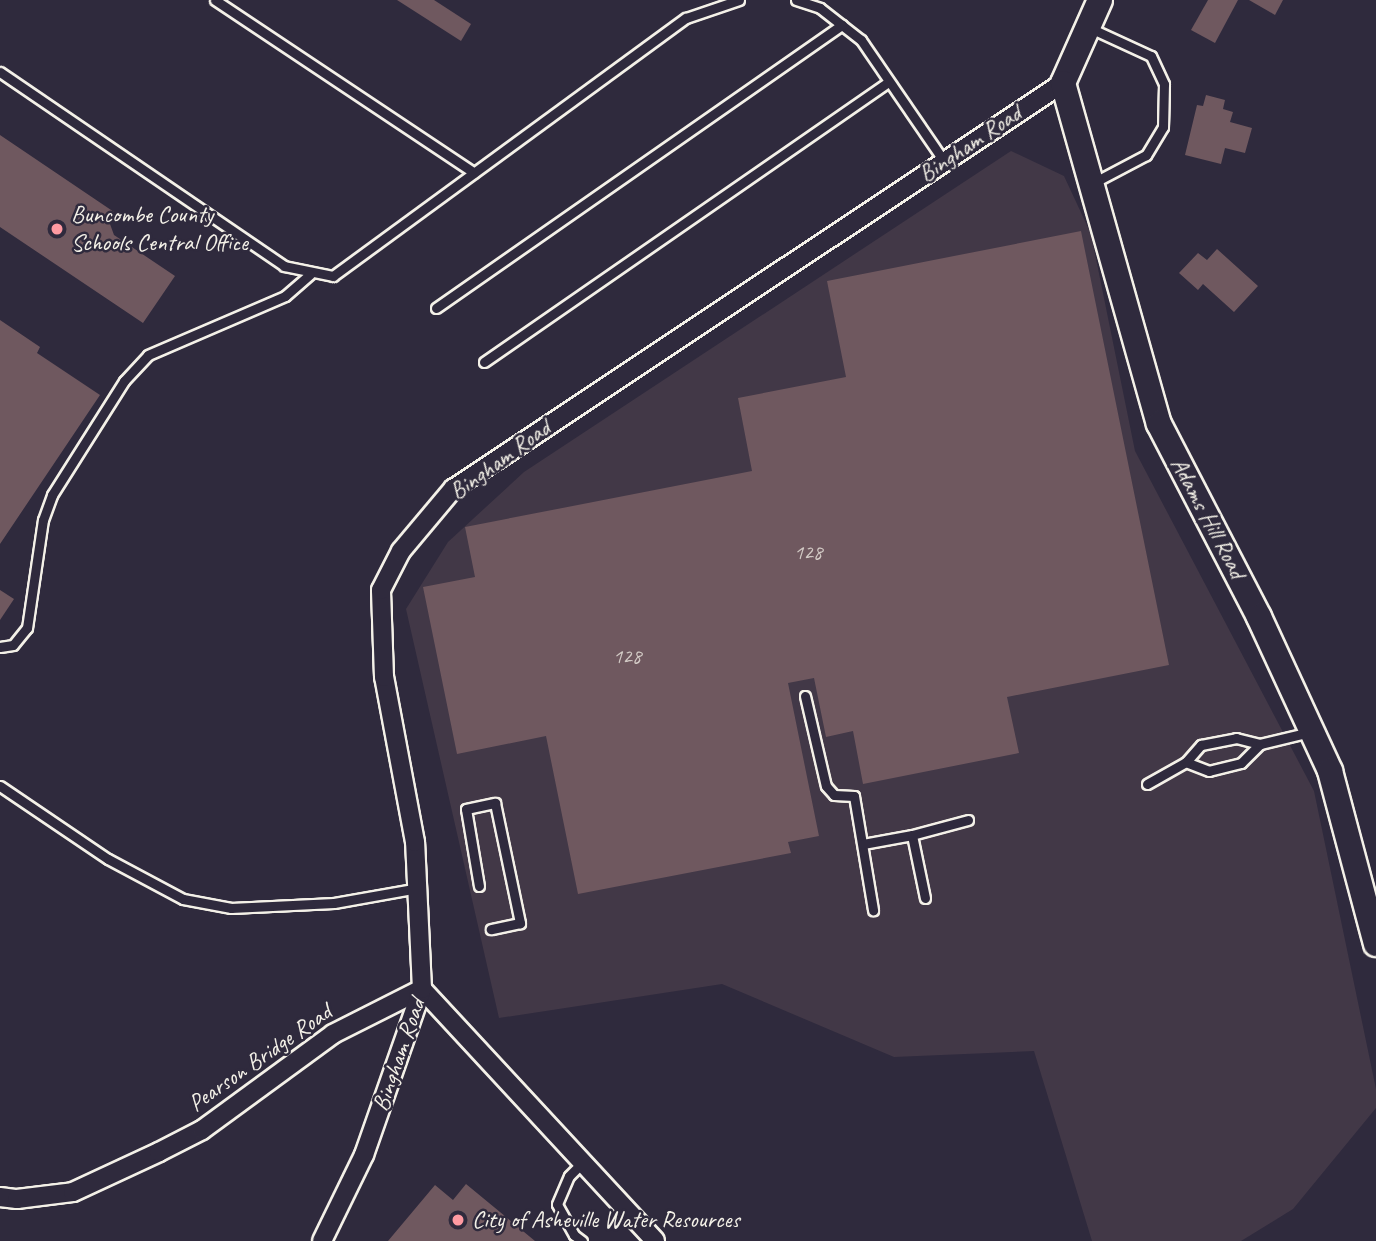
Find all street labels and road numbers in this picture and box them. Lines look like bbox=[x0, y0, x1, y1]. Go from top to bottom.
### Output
street label: Bingham Road bbox=[914, 99, 1026, 189]
street label: Bingham Road bbox=[444, 414, 556, 506]
street label: Adams Hill Road bbox=[1164, 453, 1252, 583]
street label: Bingham Road bbox=[366, 995, 432, 1115]
street label: Pearson Bridge Road bbox=[183, 998, 337, 1118]

